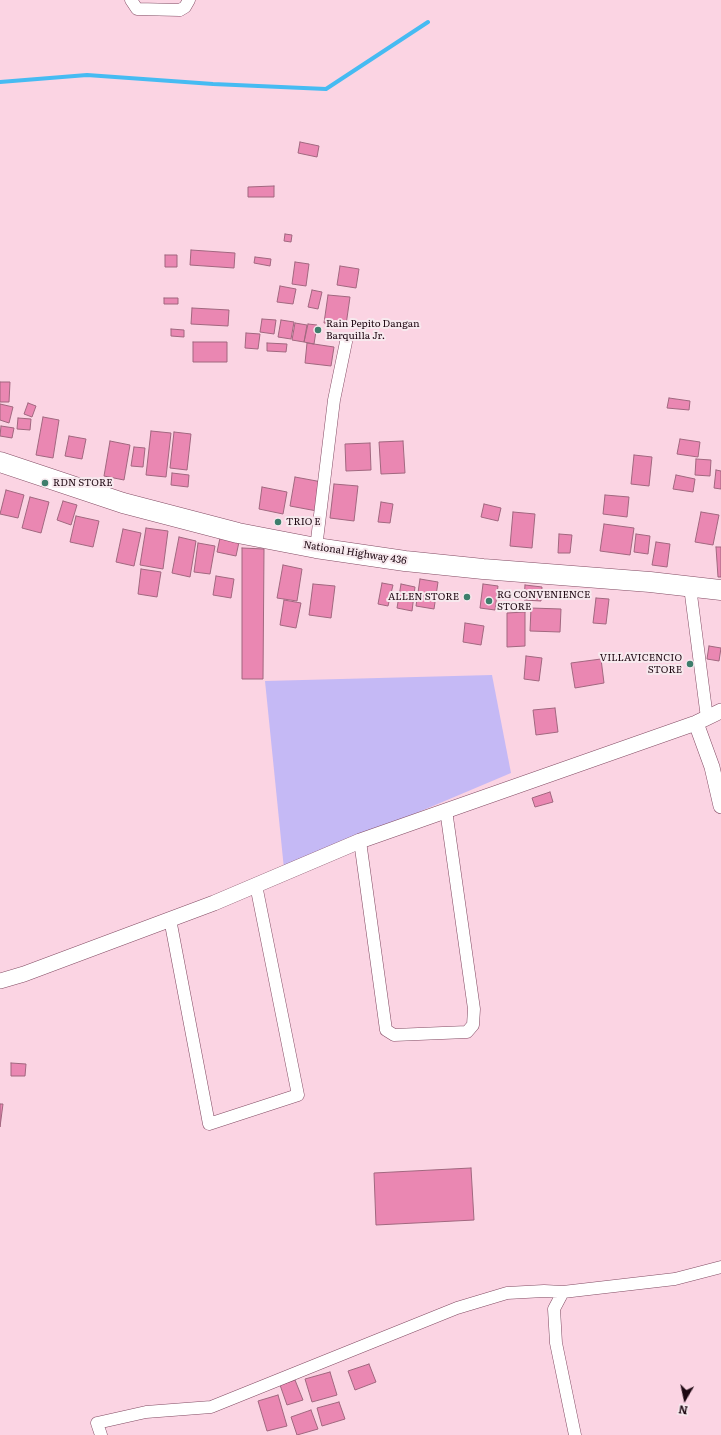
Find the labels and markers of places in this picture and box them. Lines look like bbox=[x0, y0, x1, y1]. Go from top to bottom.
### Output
place label: Rain Pepito Dangan Barquilla Jr. bbox=[326, 318, 420, 342]
marker: Rain Pepito Dangan Barquilla Jr. bbox=[313, 325, 323, 335]
place label: RDN STORE bbox=[53, 477, 113, 489]
marker: RDN STORE bbox=[40, 478, 50, 488]
place label: TRIO E bbox=[286, 516, 321, 528]
marker: TRIO E bbox=[273, 517, 283, 527]
place label: RG CONVENIENCE STORE bbox=[497, 589, 590, 612]
place label: ALLEN STORE bbox=[388, 591, 459, 603]
marker: ALLEN STORE bbox=[462, 592, 472, 602]
marker: RG CONVENIENCE STORE bbox=[484, 596, 494, 606]
place label: VILLAVICENCIO STORE bbox=[600, 652, 682, 676]
marker: VILLAVICENCIO STORE bbox=[685, 659, 695, 669]

